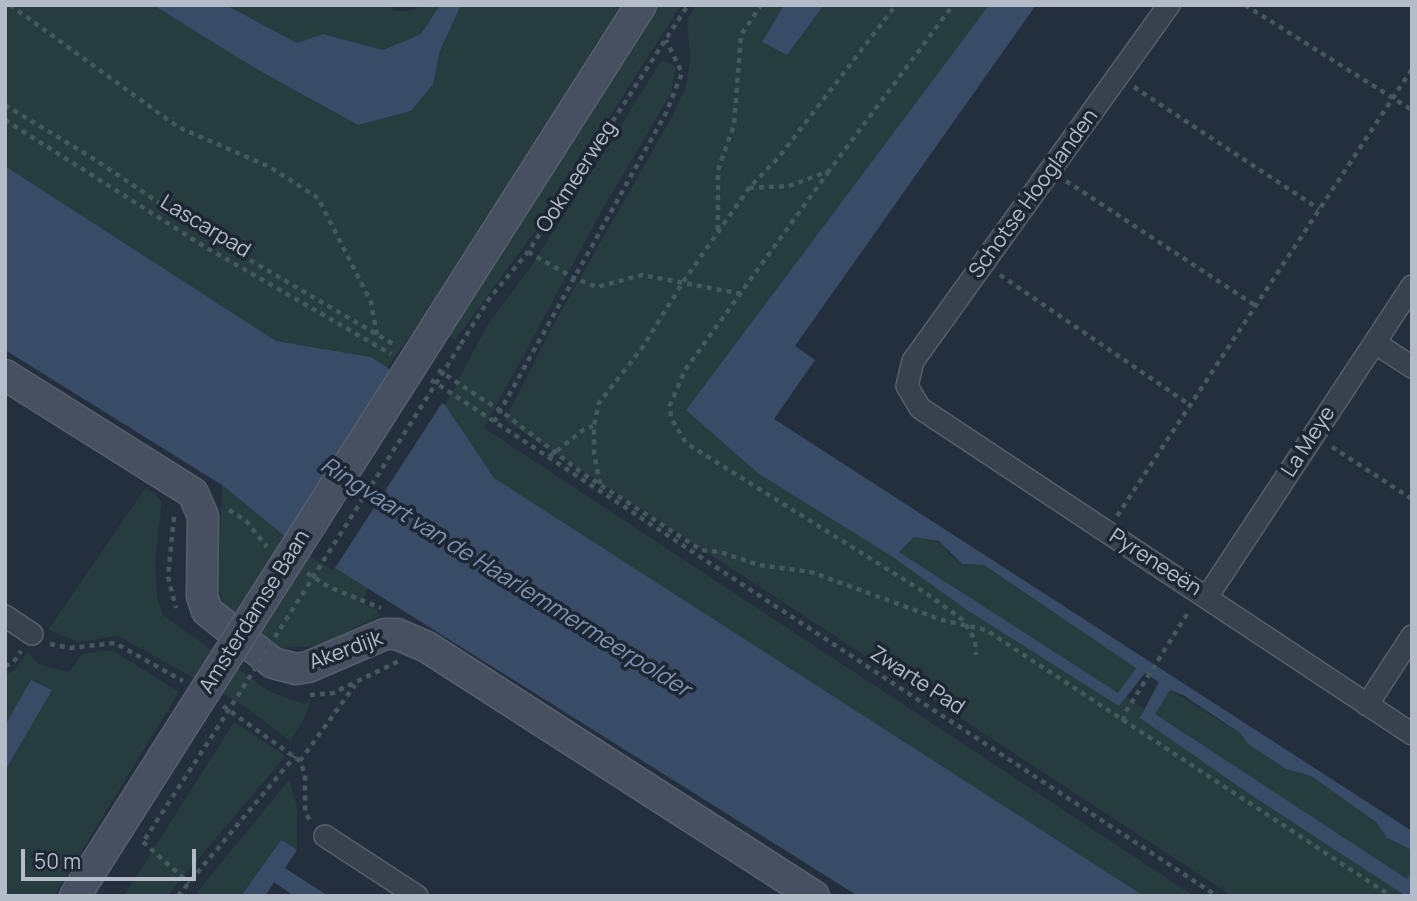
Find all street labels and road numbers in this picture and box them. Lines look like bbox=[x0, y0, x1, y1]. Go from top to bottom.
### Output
street label: Schotse Hooglanden bbox=[964, 105, 1104, 283]
street label: Ookmeerweg bbox=[531, 116, 623, 238]
street label: Lascarpad bbox=[155, 190, 255, 264]
street label: La Meye bbox=[1277, 402, 1341, 482]
street label: Pyreneeën bbox=[1104, 524, 1206, 602]
street label: Amsterdamse Baan bbox=[195, 526, 315, 698]
street label: Akerdijk bbox=[306, 626, 386, 676]
street label: Zwarte Pad bbox=[865, 641, 969, 721]

